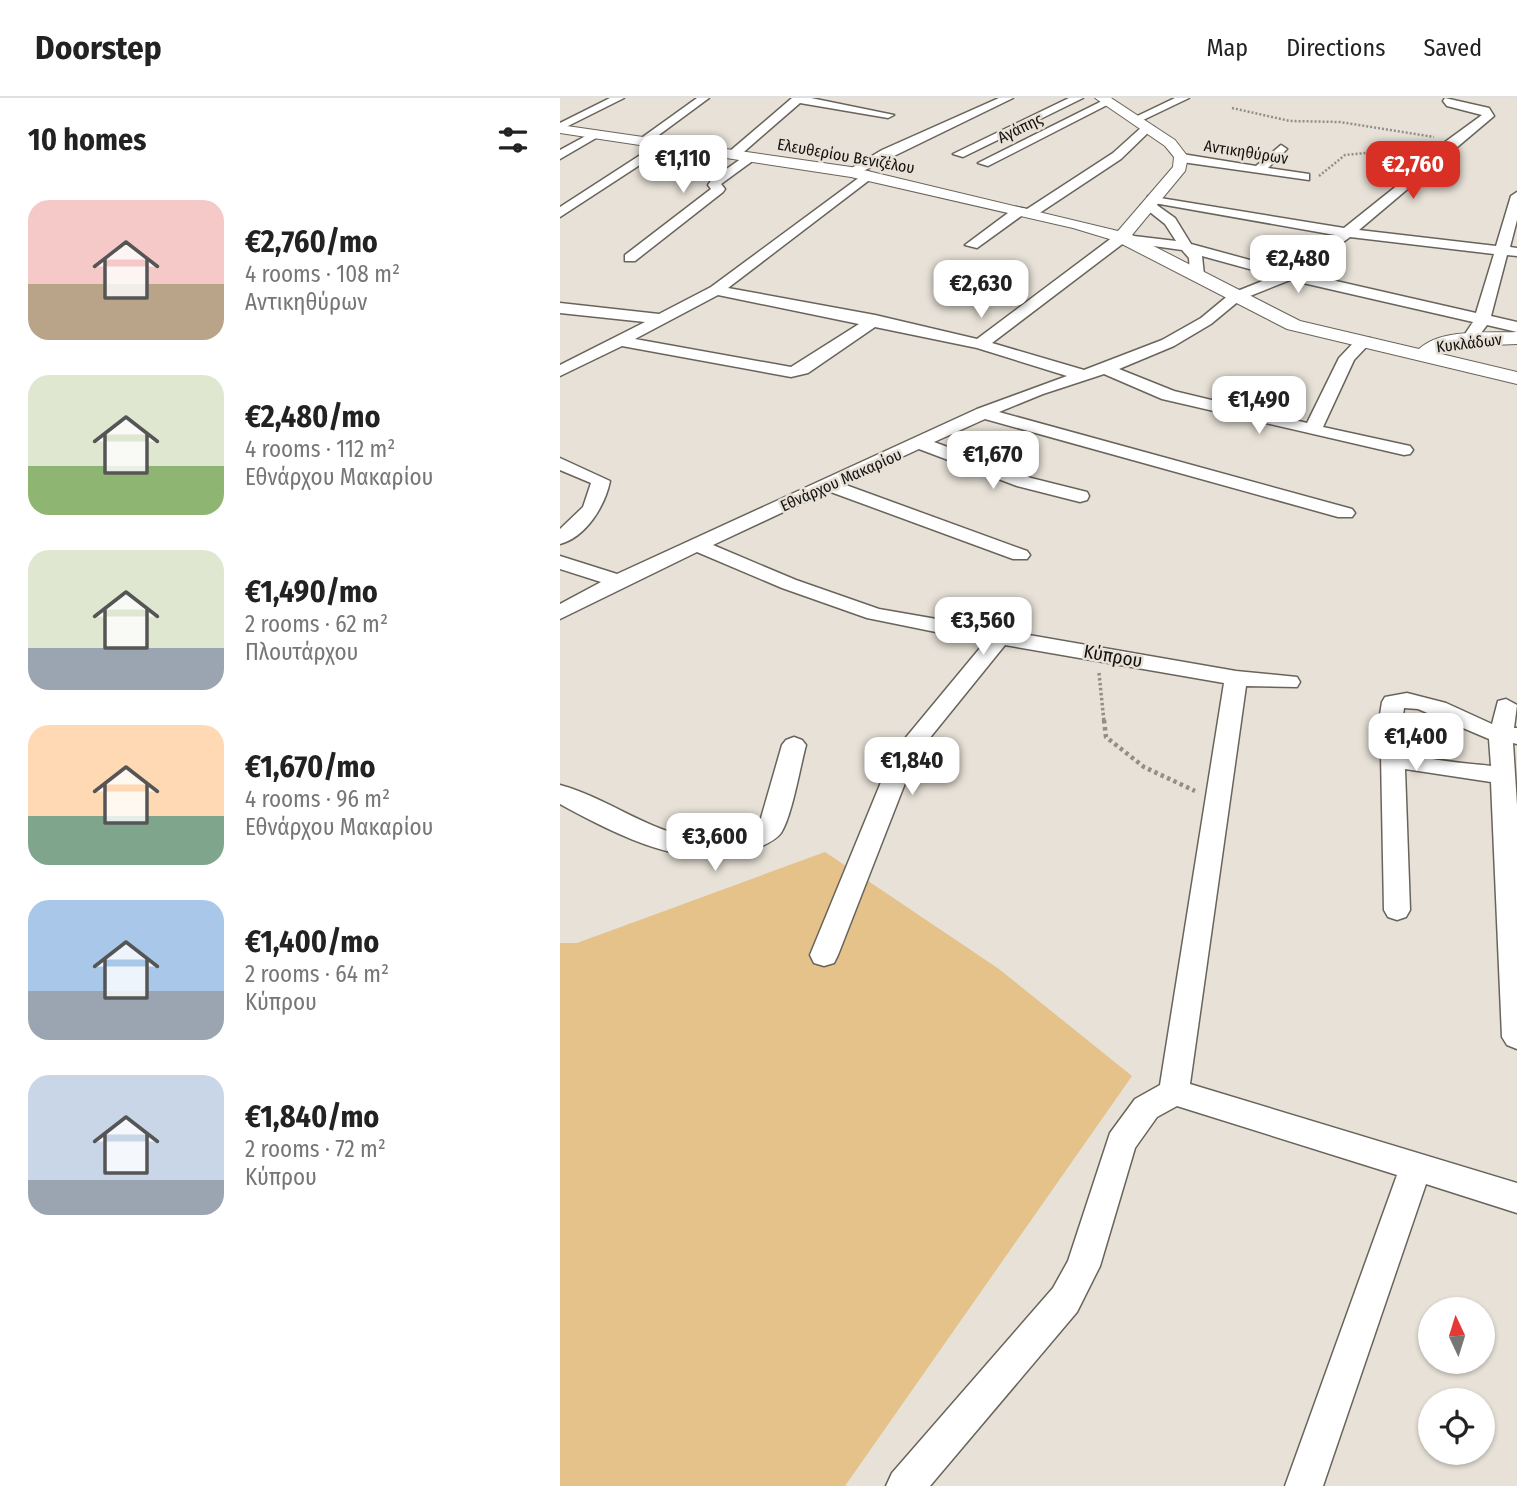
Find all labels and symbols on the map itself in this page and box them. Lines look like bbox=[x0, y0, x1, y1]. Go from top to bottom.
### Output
street label: Αγάπης bbox=[994, 109, 1046, 147]
street label: Ελευθερίου Βενιζέλου bbox=[776, 135, 916, 177]
pin: €1,110 bbox=[626, 136, 740, 195]
street label: Αντικηθύρων bbox=[1203, 136, 1289, 168]
pin: €2,760 bbox=[1356, 141, 1470, 201]
pin: €2,480 bbox=[1241, 236, 1355, 295]
pin: €2,630 bbox=[924, 260, 1038, 320]
street label: Κυκλάδων bbox=[1435, 330, 1503, 356]
pin: €1,490 bbox=[1202, 376, 1316, 436]
pin: €1,670 bbox=[936, 432, 1050, 491]
street label: Εθνάρχου Μακαρίου bbox=[777, 445, 905, 515]
pin: €3,560 bbox=[926, 598, 1040, 657]
street label: Κύπρου bbox=[1082, 640, 1144, 672]
pin: €1,400 bbox=[1359, 714, 1473, 773]
pin: €1,840 bbox=[855, 738, 969, 797]
pin: €3,600 bbox=[658, 814, 772, 873]
north arrow bbox=[1418, 1297, 1494, 1374]

